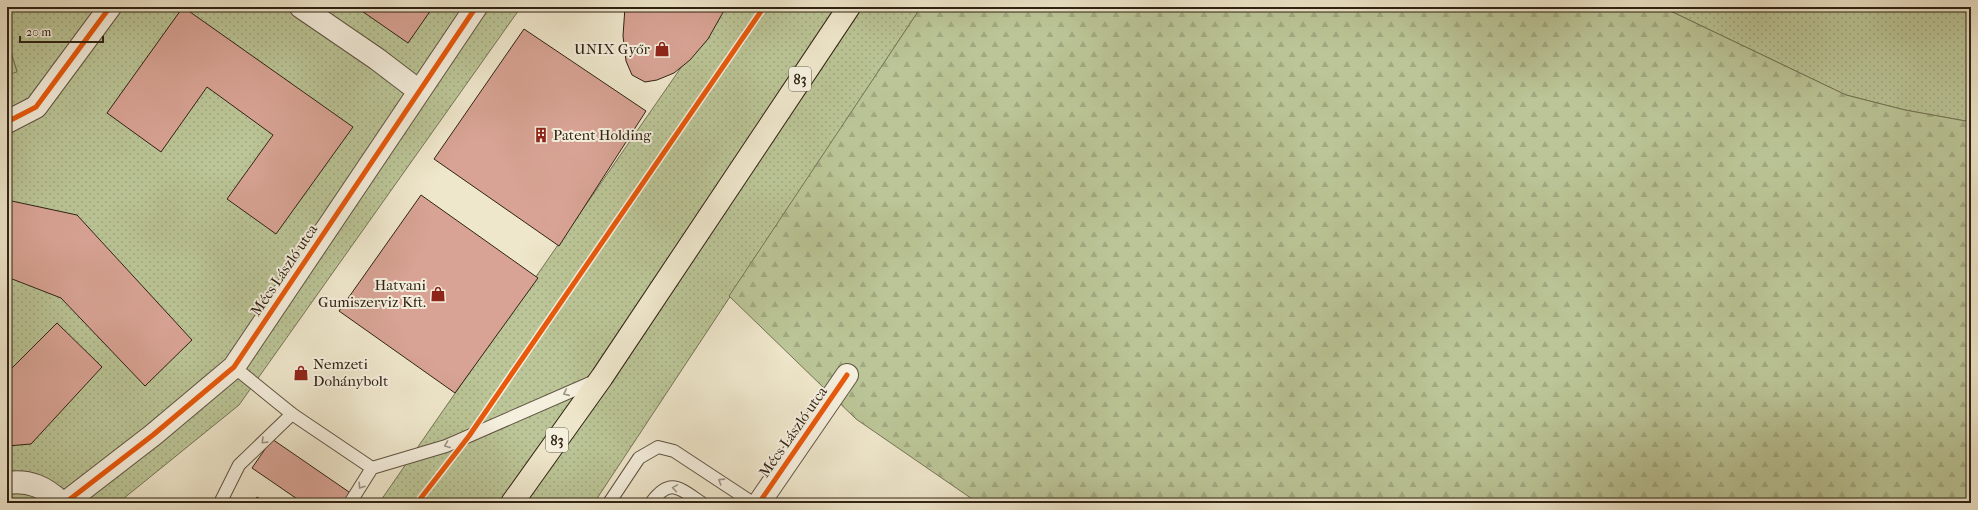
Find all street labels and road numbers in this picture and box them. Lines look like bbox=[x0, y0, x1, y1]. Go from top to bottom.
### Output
road number: 83 bbox=[789, 67, 811, 91]
street label: Mécs László utca bbox=[247, 220, 322, 319]
street label: Mécs László utca bbox=[755, 382, 832, 481]
road number: 83 bbox=[546, 428, 568, 452]

